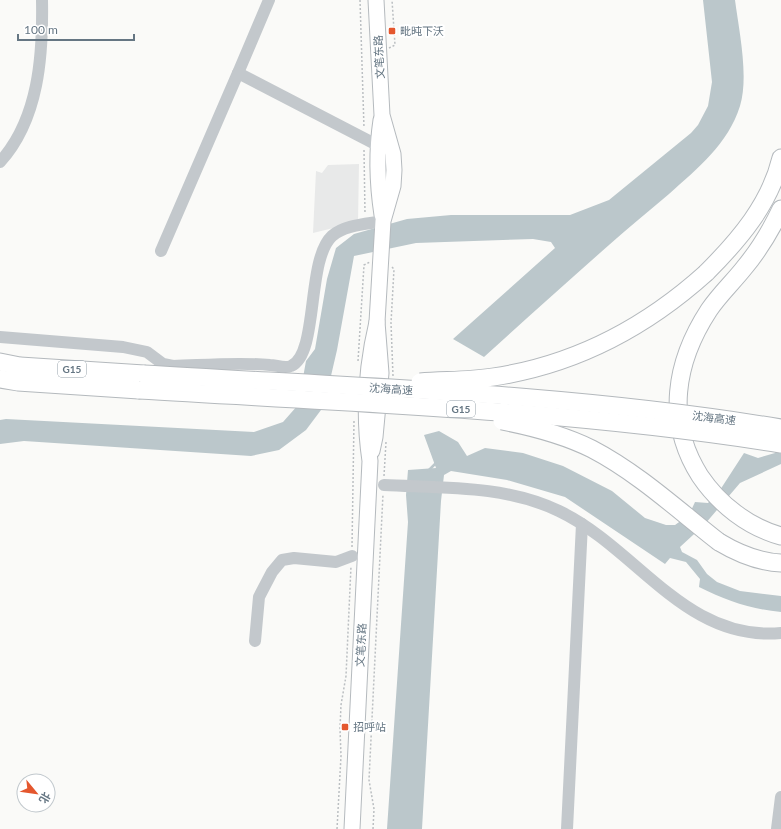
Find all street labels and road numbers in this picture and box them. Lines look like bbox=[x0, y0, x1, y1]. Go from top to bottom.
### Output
street label: 文笔东路 bbox=[371, 35, 386, 79]
road number: G15 bbox=[58, 361, 86, 377]
street label: 沈海高速 bbox=[369, 380, 413, 397]
road number: G15 bbox=[447, 401, 475, 417]
street label: 沈海高速 bbox=[691, 408, 737, 427]
street label: 文笔东路 bbox=[353, 623, 368, 667]

